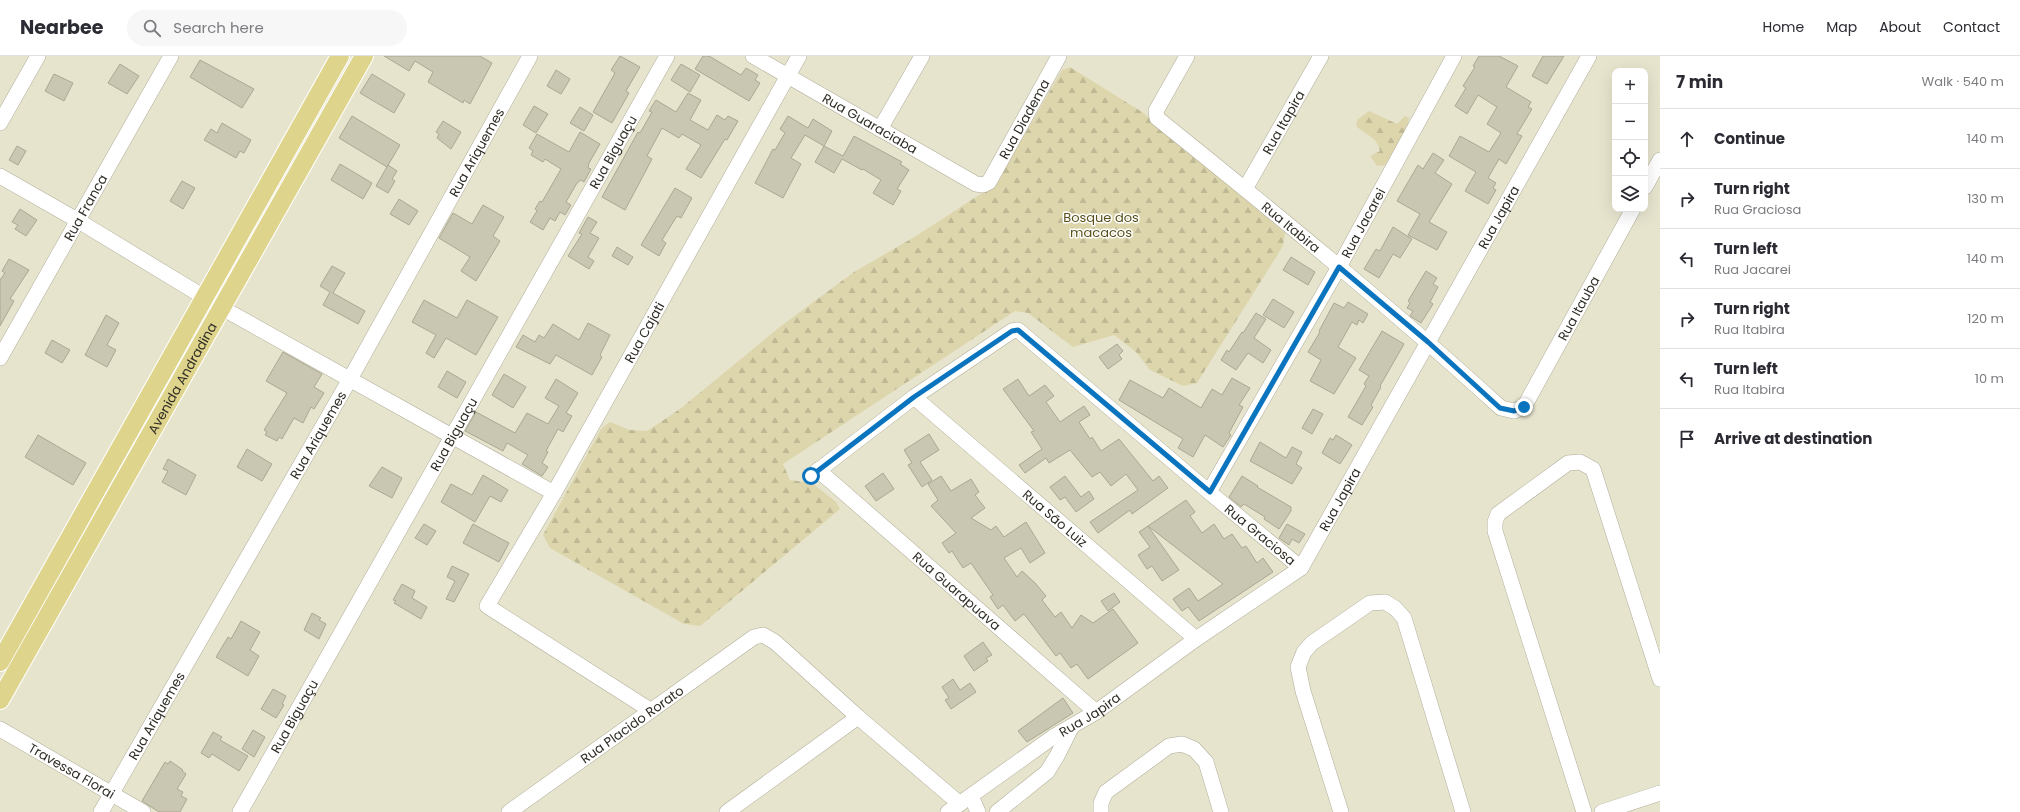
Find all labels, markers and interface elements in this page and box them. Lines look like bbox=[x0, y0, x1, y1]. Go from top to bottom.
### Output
search box bbox=[127, 10, 407, 46]
text: Nearbee bbox=[20, 14, 103, 41]
icon: search bbox=[141, 17, 163, 39]
text: Search here bbox=[173, 17, 264, 38]
text: Home bbox=[1762, 17, 1804, 37]
text: Map bbox=[1826, 17, 1857, 37]
text: About bbox=[1879, 17, 1921, 37]
text: Contact bbox=[1943, 17, 2000, 37]
map controls bbox=[1612, 68, 1648, 212]
button: + bbox=[1612, 68, 1648, 104]
text: 7 min bbox=[1676, 70, 1723, 94]
text: Walk · 540 m bbox=[1922, 72, 2004, 91]
street label: Rua Diadema bbox=[995, 76, 1054, 163]
street label: Rua Itapira bbox=[1258, 87, 1309, 158]
street label: Rua Guaraciaba bbox=[819, 89, 921, 158]
button: − bbox=[1612, 104, 1648, 140]
street label: Rua Ariquemes bbox=[444, 105, 509, 200]
street label: Rua Biguaçu bbox=[585, 112, 642, 193]
icon: ahead bbox=[1676, 128, 1698, 150]
text: Continue bbox=[1714, 128, 1785, 149]
text: 140 m bbox=[1967, 129, 2004, 148]
button: locate bbox=[1612, 140, 1648, 176]
street label: Rua Franca bbox=[59, 171, 112, 244]
button: layers bbox=[1612, 176, 1648, 212]
text: Turn right bbox=[1714, 178, 1790, 199]
street label: Rua Japira bbox=[1473, 182, 1524, 252]
street label: Rua Jacarei bbox=[1337, 185, 1390, 262]
icon: right bbox=[1676, 188, 1698, 210]
text: 130 m bbox=[1967, 189, 2004, 208]
street label: Rua Itabira bbox=[1257, 198, 1324, 257]
text: Rua Graciosa bbox=[1714, 200, 1801, 219]
park label: Bosque dos macacos bbox=[1063, 208, 1139, 242]
text: Turn left bbox=[1714, 238, 1778, 259]
icon: left bbox=[1676, 248, 1698, 270]
text: 140 m bbox=[1967, 249, 2004, 268]
text: Rua Jacarei bbox=[1714, 260, 1791, 279]
street label: Rua Itauba bbox=[1553, 273, 1604, 344]
street label: Rua Cajati bbox=[620, 298, 669, 367]
text: Turn right bbox=[1714, 298, 1790, 319]
icon: right bbox=[1676, 308, 1698, 330]
text: 120 m bbox=[1967, 309, 2004, 328]
street label: Avenida Andradina bbox=[143, 319, 222, 437]
text: Rua Itabira bbox=[1714, 320, 1785, 339]
text: Turn left bbox=[1714, 358, 1778, 379]
icon: left bbox=[1676, 368, 1698, 390]
text: 10 m bbox=[1975, 369, 2004, 388]
text: Rua Itabira bbox=[1714, 380, 1785, 399]
street label: Rua Ariquemes bbox=[285, 387, 351, 483]
street label: Rua Biguaçu bbox=[425, 394, 482, 475]
route end bbox=[1515, 398, 1533, 416]
icon: arrive bbox=[1676, 428, 1698, 450]
text: Arrive at destination bbox=[1714, 428, 1872, 449]
street label: Rua Japira bbox=[1315, 465, 1365, 535]
route start bbox=[802, 467, 820, 485]
street label: Rua São Luiz bbox=[1018, 485, 1091, 552]
street label: Rua Graciosa bbox=[1220, 500, 1300, 570]
street label: Rua Guarapuava bbox=[908, 547, 1005, 635]
street label: Rua Ariquemes bbox=[124, 668, 190, 764]
street label: Rua Biguaçu bbox=[266, 676, 323, 757]
street label: Rua Placido Rorato bbox=[577, 681, 688, 768]
street label: Rua Japira bbox=[1055, 688, 1125, 742]
street label: Travessa Florai bbox=[25, 739, 118, 804]

